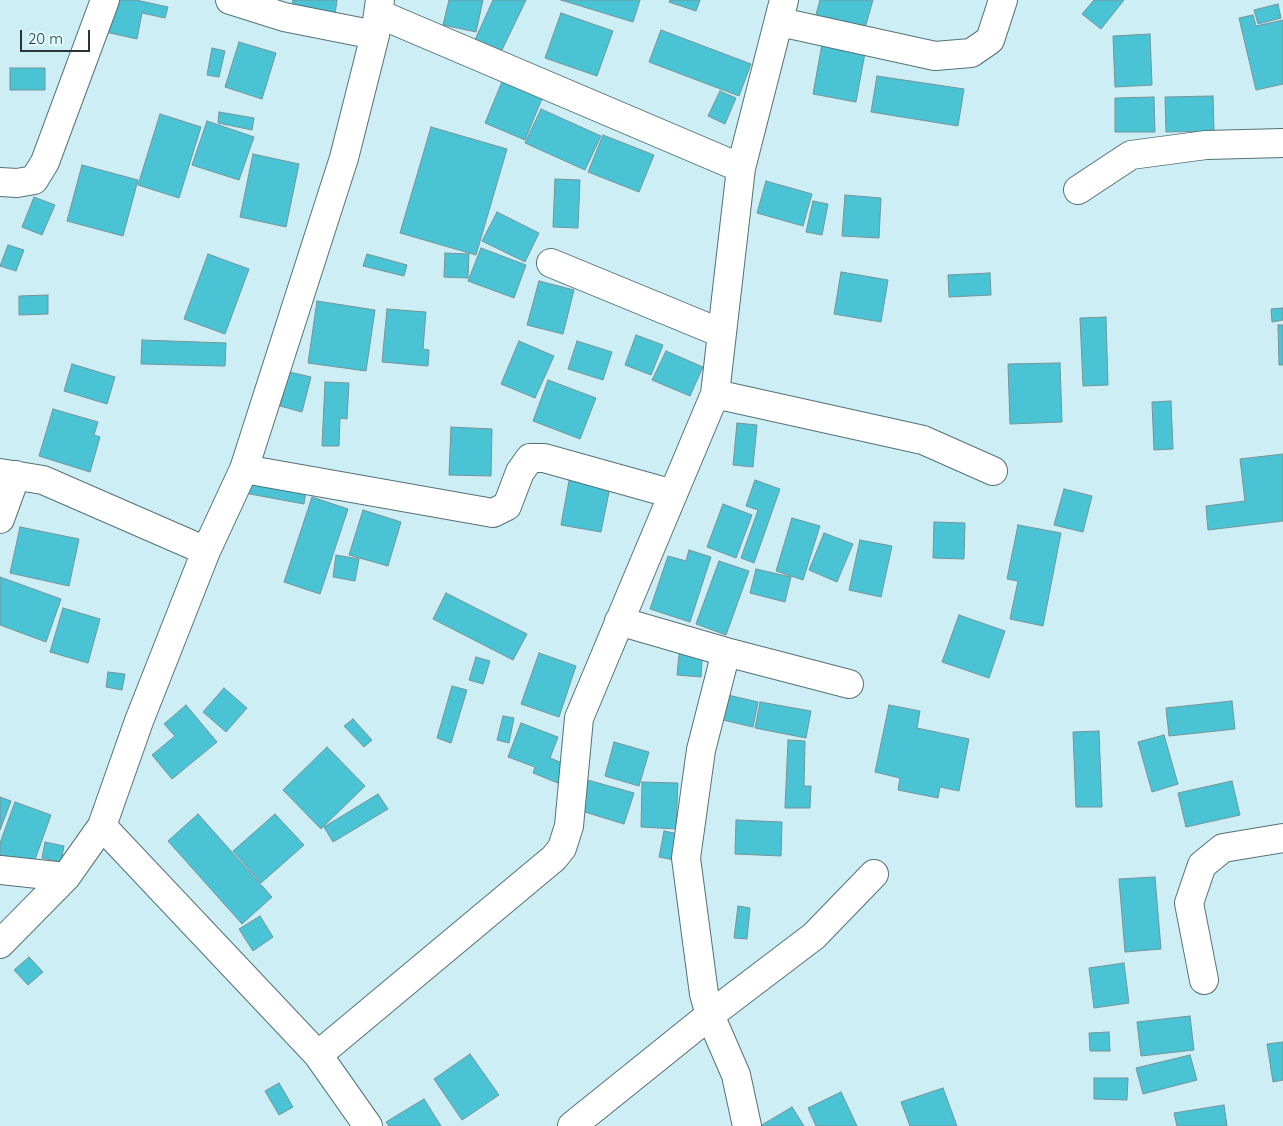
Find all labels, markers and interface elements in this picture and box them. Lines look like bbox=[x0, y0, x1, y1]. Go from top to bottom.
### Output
scale bar bbox=[22, 20, 92, 52]
text: 20 m bbox=[28, 29, 63, 48]

